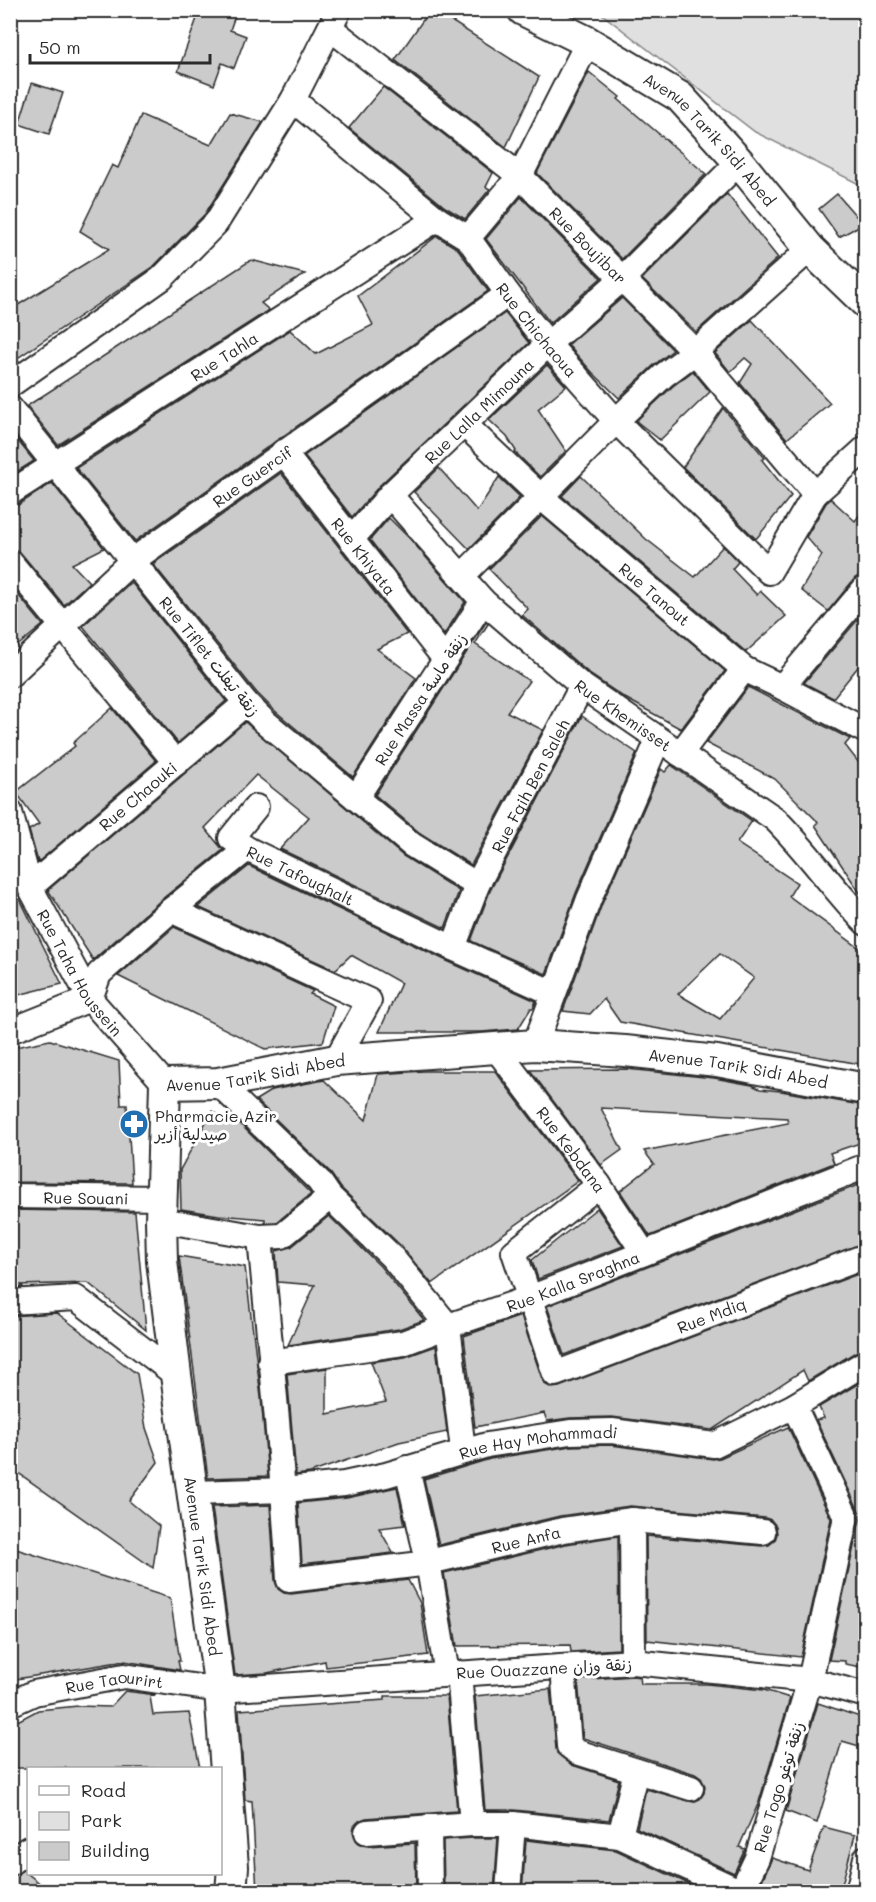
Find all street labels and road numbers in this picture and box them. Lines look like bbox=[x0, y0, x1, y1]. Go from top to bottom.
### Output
street label: Avenue Tarik Sidi Abed bbox=[640, 67, 781, 210]
street label: Rue Boujibar bbox=[546, 202, 631, 288]
street label: Rue Chichaoua bbox=[492, 278, 582, 381]
street label: Rue Tahla bbox=[186, 326, 261, 385]
street label: Rue Lalla Mimouna bbox=[420, 353, 538, 467]
street label: Rue Guercif bbox=[208, 440, 297, 511]
street label: Rue Khiyata bbox=[327, 513, 401, 599]
street label: Rue Tanout bbox=[615, 557, 695, 630]
street label: Rue Tiflet زنقة تيفلت bbox=[155, 592, 265, 720]
street label: Rue Massa زنقة ماسة bbox=[369, 629, 471, 769]
street label: Rue Khemisset bbox=[571, 674, 676, 755]
street label: Rue Fqih Ben Saleh bbox=[486, 715, 573, 856]
street label: Rue Chaouki bbox=[94, 756, 181, 835]
street label: Rue Tafoughalt bbox=[243, 840, 358, 910]
street label: Rue Taha Houssein bbox=[33, 905, 128, 1040]
street label: Avenue Tarik Sidi Abed bbox=[647, 1043, 830, 1092]
street label: Avenue Tarik Sidi Abed bbox=[166, 1049, 346, 1094]
street label: Rue Kebdana bbox=[533, 1102, 611, 1196]
street label: Rue Souani bbox=[43, 1186, 129, 1208]
street label: Rue Kalla Sraghna bbox=[503, 1246, 642, 1316]
street label: Rue Mdiq bbox=[674, 1292, 749, 1337]
street label: Rue Hay Mohammadi bbox=[456, 1420, 619, 1463]
street label: Avenue Tarik Sidi Abed bbox=[180, 1475, 226, 1657]
street label: Rue Anfa bbox=[489, 1521, 562, 1557]
street label: Rue Ouazzane زنقة وزان bbox=[456, 1653, 632, 1683]
street label: Rue Taourirt bbox=[63, 1665, 165, 1697]
street label: Rue Togo زنقة توغو bbox=[748, 1719, 809, 1855]

